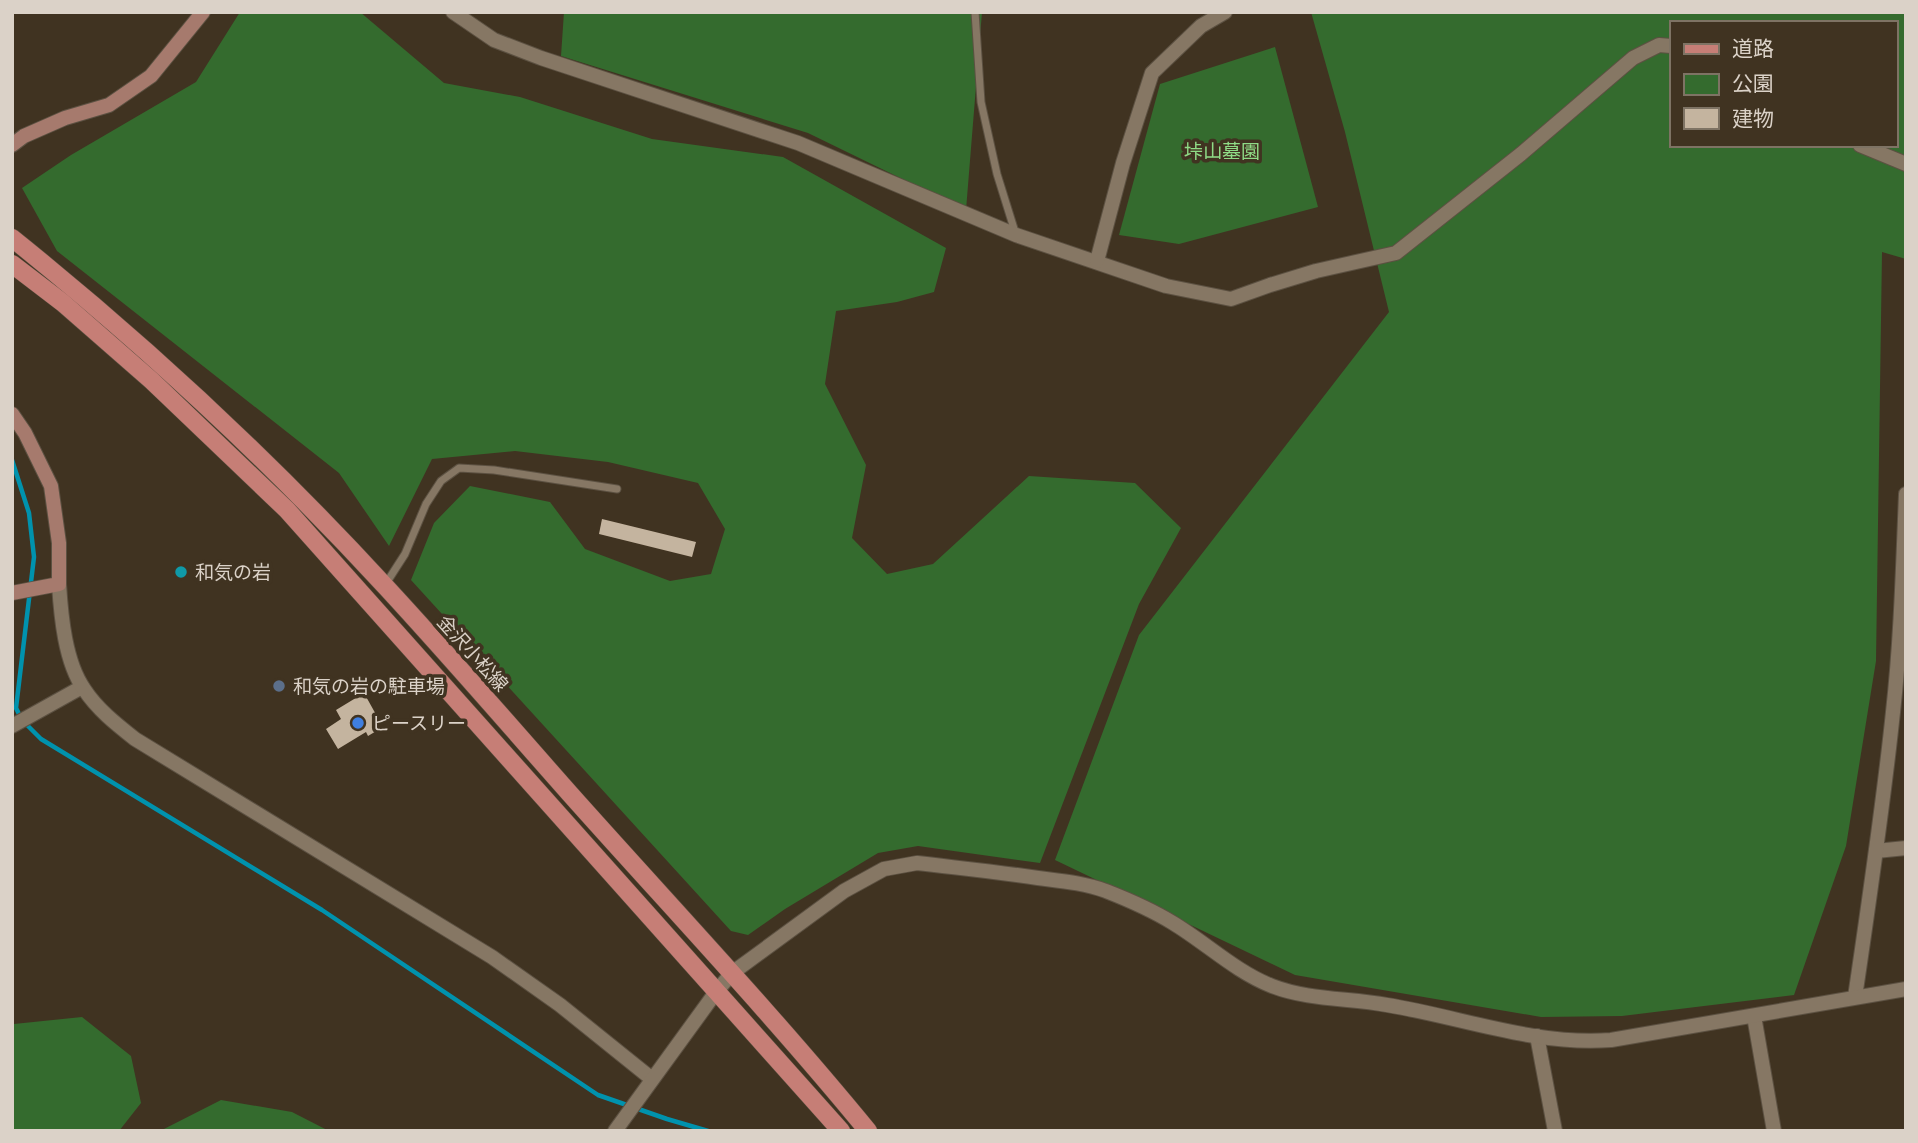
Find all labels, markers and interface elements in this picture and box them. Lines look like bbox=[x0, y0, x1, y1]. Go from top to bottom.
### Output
legend bbox=[1670, 21, 1897, 147]
text: 道路 bbox=[1732, 34, 1774, 62]
text: 公園 bbox=[1732, 69, 1774, 97]
text: 建物 bbox=[1732, 104, 1774, 132]
park label: 垰山墓園 bbox=[1184, 138, 1260, 164]
place label: 和気の岩 bbox=[195, 559, 271, 585]
marker: 和気の岩 bbox=[173, 564, 189, 580]
street label: 金沢小松線 bbox=[432, 609, 514, 697]
place label: 和気の岩の駐車場 bbox=[293, 673, 445, 699]
marker: 和気の岩の駐車場 bbox=[271, 678, 287, 694]
place label: ピースリー bbox=[372, 710, 466, 736]
marker: ピースリー bbox=[350, 715, 366, 731]

